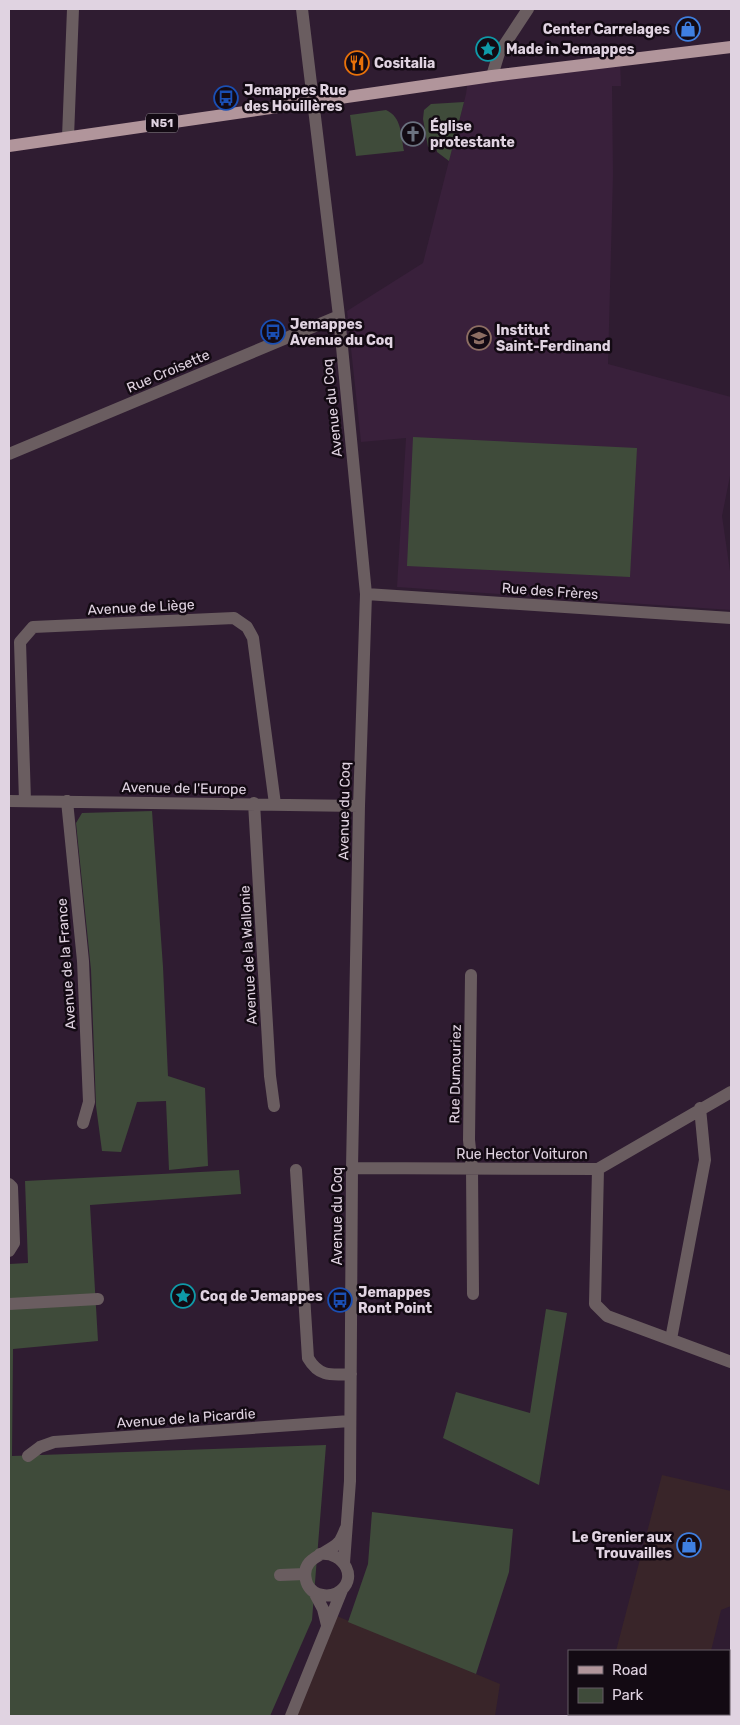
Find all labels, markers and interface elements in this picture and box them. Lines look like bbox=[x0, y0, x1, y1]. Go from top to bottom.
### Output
shop icon: Center Carrelages bbox=[675, 16, 701, 42]
place label: Center Carrelages bbox=[543, 21, 670, 38]
place icon: Made in Jemappes bbox=[475, 36, 501, 62]
place label: Made in Jemappes bbox=[506, 41, 635, 58]
restaurant icon: Cositalia bbox=[344, 50, 370, 76]
place label: Cositalia bbox=[374, 55, 435, 72]
place label: Jemappes Rue des Houillères bbox=[244, 82, 346, 115]
bus stop icon: Jemappes Rue des Houillères bbox=[213, 85, 239, 111]
road number: N51 bbox=[146, 114, 178, 132]
place label: Église protestante bbox=[430, 117, 515, 151]
church icon: Église protestante bbox=[400, 121, 426, 147]
place label: Jemappes Avenue du Coq bbox=[290, 316, 393, 349]
bus stop icon: Jemappes Avenue du Coq bbox=[260, 319, 286, 345]
place label: Institut Saint-Ferdinand bbox=[496, 322, 611, 355]
school or university icon: Institut Saint-Ferdinand bbox=[466, 325, 492, 351]
street label: Rue Croisette bbox=[124, 346, 212, 397]
street label: Avenue du Coq bbox=[319, 358, 346, 458]
street label: Rue des Frères bbox=[501, 580, 599, 603]
street label: Avenue de Liège bbox=[87, 596, 195, 619]
street label: Avenue du Coq bbox=[335, 762, 354, 860]
street label: Avenue de l'Europe bbox=[121, 779, 247, 798]
street label: Avenue de la Wallonie bbox=[236, 885, 261, 1025]
street label: Avenue de la France bbox=[53, 898, 80, 1030]
street label: Rue Dumouriez bbox=[446, 1024, 465, 1124]
street label: Rue Hector Voituron bbox=[456, 1146, 588, 1163]
street label: Avenue du Coq bbox=[329, 1167, 346, 1265]
place icon: Coq de Jemappes bbox=[170, 1283, 196, 1309]
place label: Jemappes Ront Point bbox=[358, 1284, 432, 1317]
bus stop icon: Jemappes Ront Point bbox=[327, 1287, 353, 1313]
place label: Coq de Jemappes bbox=[200, 1288, 323, 1305]
street label: Avenue de la Picardie bbox=[116, 1405, 256, 1432]
place label: Le Grenier aux Trouvailles bbox=[572, 1529, 673, 1562]
shop icon: Le Grenier aux Trouvailles bbox=[676, 1532, 702, 1558]
legend bbox=[568, 1650, 730, 1715]
text: Road bbox=[612, 1661, 648, 1679]
text: Park bbox=[612, 1686, 643, 1704]

